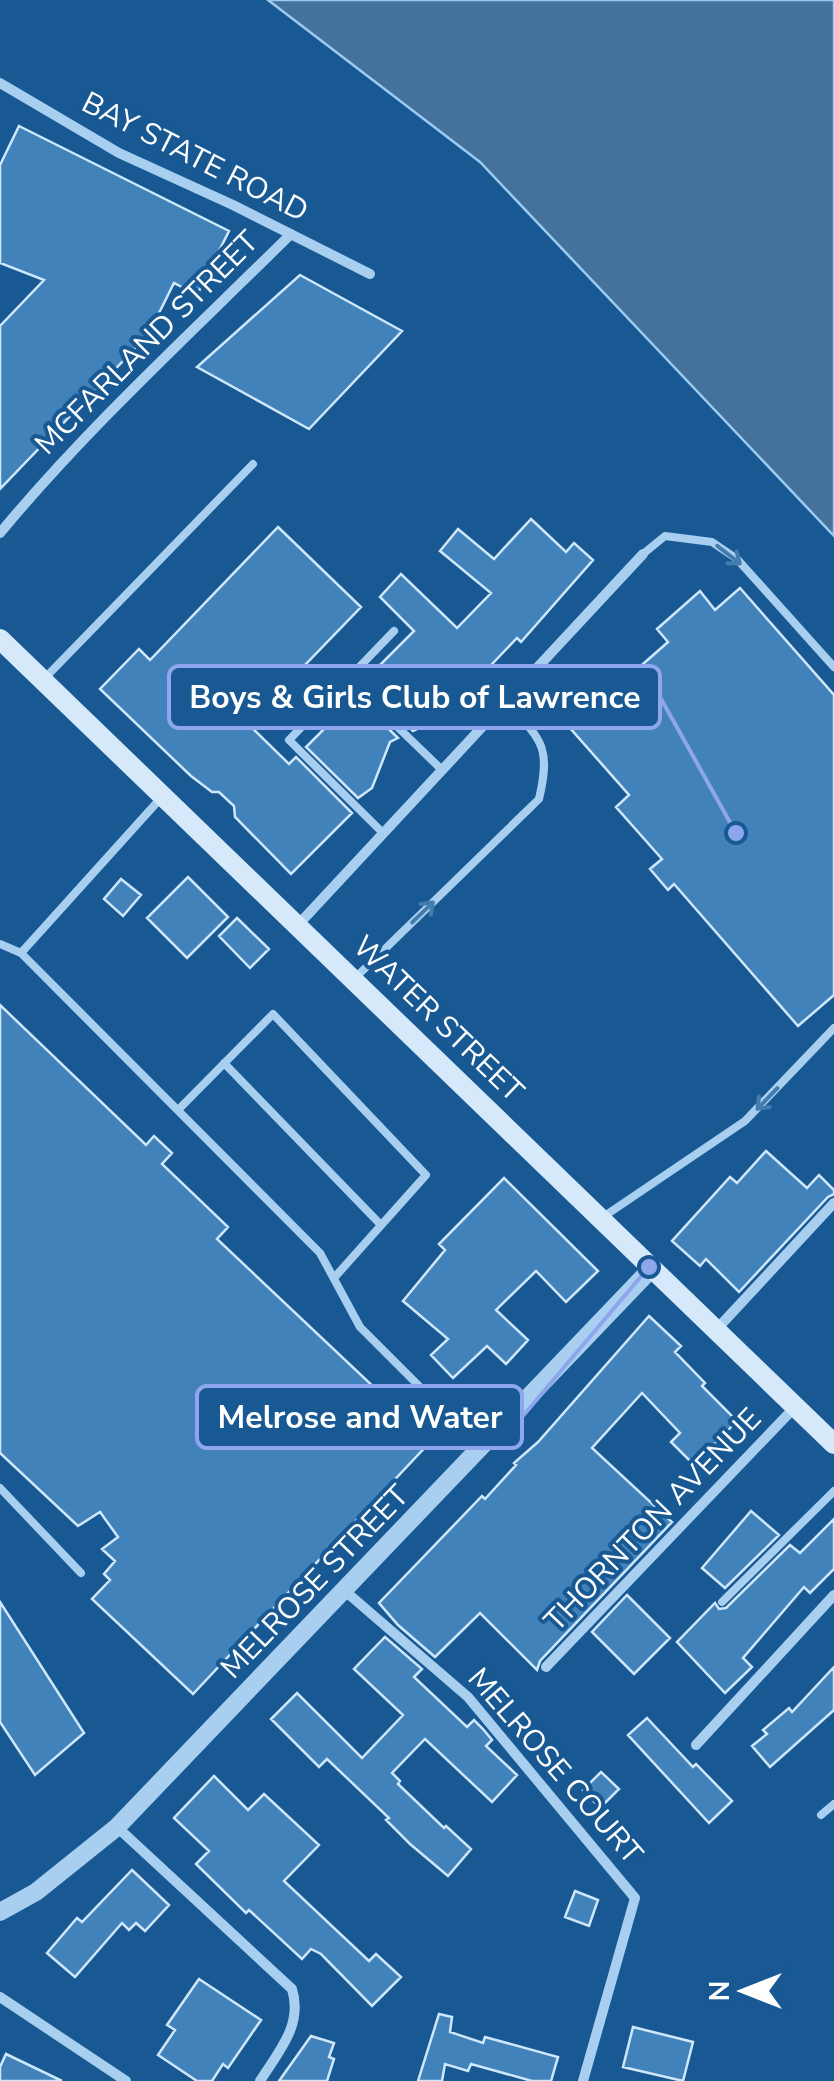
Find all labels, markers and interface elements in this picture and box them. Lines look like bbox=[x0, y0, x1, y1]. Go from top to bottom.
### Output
street label: BAY STATE ROAD bbox=[75, 82, 315, 232]
street label: MCFARLAND STREET bbox=[26, 222, 268, 464]
one-way arrow bbox=[716, 544, 742, 566]
callout: Boys & Girls Club of Lawrence bbox=[169, 666, 660, 728]
text: Boys & Girls Club of Lawrence bbox=[189, 676, 641, 719]
one-way arrow bbox=[411, 900, 435, 924]
street label: WATER STREET bbox=[344, 927, 532, 1111]
one-way arrow bbox=[755, 1086, 779, 1110]
callout: Melrose and Water bbox=[197, 1386, 522, 1448]
text: Melrose and Water bbox=[218, 1396, 503, 1439]
street label: THORNTON AVENUE bbox=[536, 1399, 770, 1641]
street label: MELROSE STREET bbox=[212, 1476, 418, 1688]
street label: MELROSE COURT bbox=[458, 1659, 652, 1873]
north arrow bbox=[694, 1941, 794, 2041]
text: N bbox=[701, 1981, 739, 2001]

